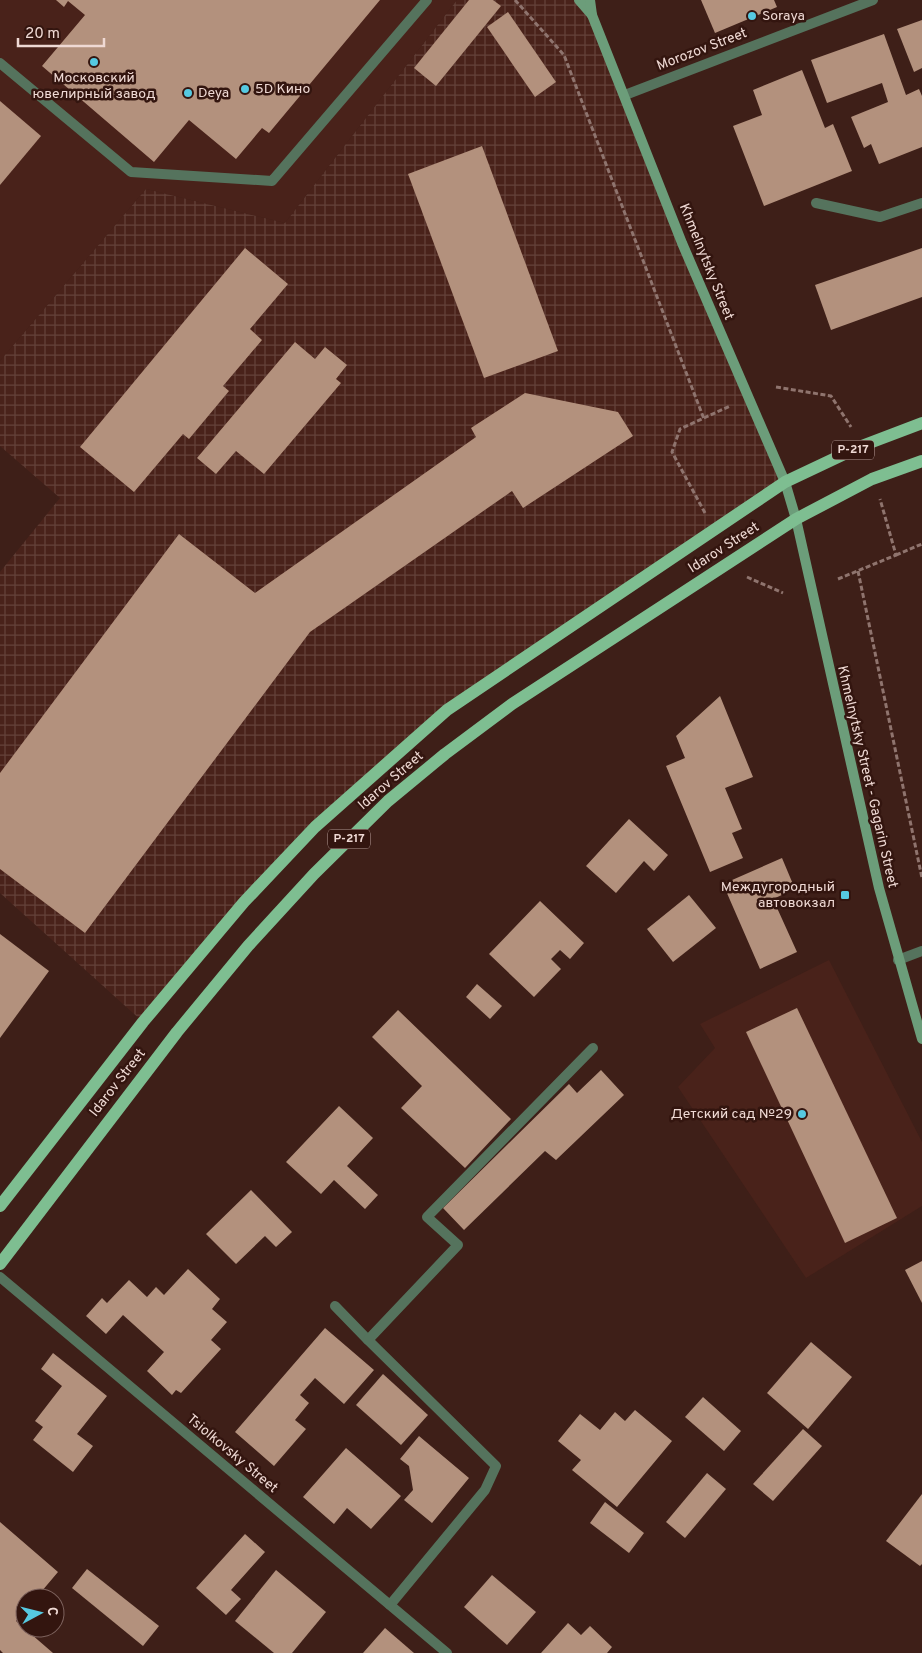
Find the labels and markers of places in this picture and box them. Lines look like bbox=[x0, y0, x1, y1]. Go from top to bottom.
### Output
place label: Soraya bbox=[762, 8, 805, 25]
marker: Soraya bbox=[746, 10, 758, 22]
marker: Московский ювелирный завод bbox=[88, 56, 100, 68]
place label: Московский ювелирный завод bbox=[32, 70, 156, 103]
place label: 5D Кино bbox=[255, 81, 310, 98]
marker: 5D Кино bbox=[239, 83, 251, 95]
place label: Deya bbox=[198, 85, 229, 102]
marker: Deya bbox=[182, 87, 194, 99]
place label: Междугородный автовокзал bbox=[721, 879, 835, 912]
marker: Междугородный автовокзал bbox=[839, 889, 851, 901]
place label: Детский сад №29 bbox=[671, 1106, 792, 1123]
marker: Детский сад №29 bbox=[796, 1108, 808, 1120]

